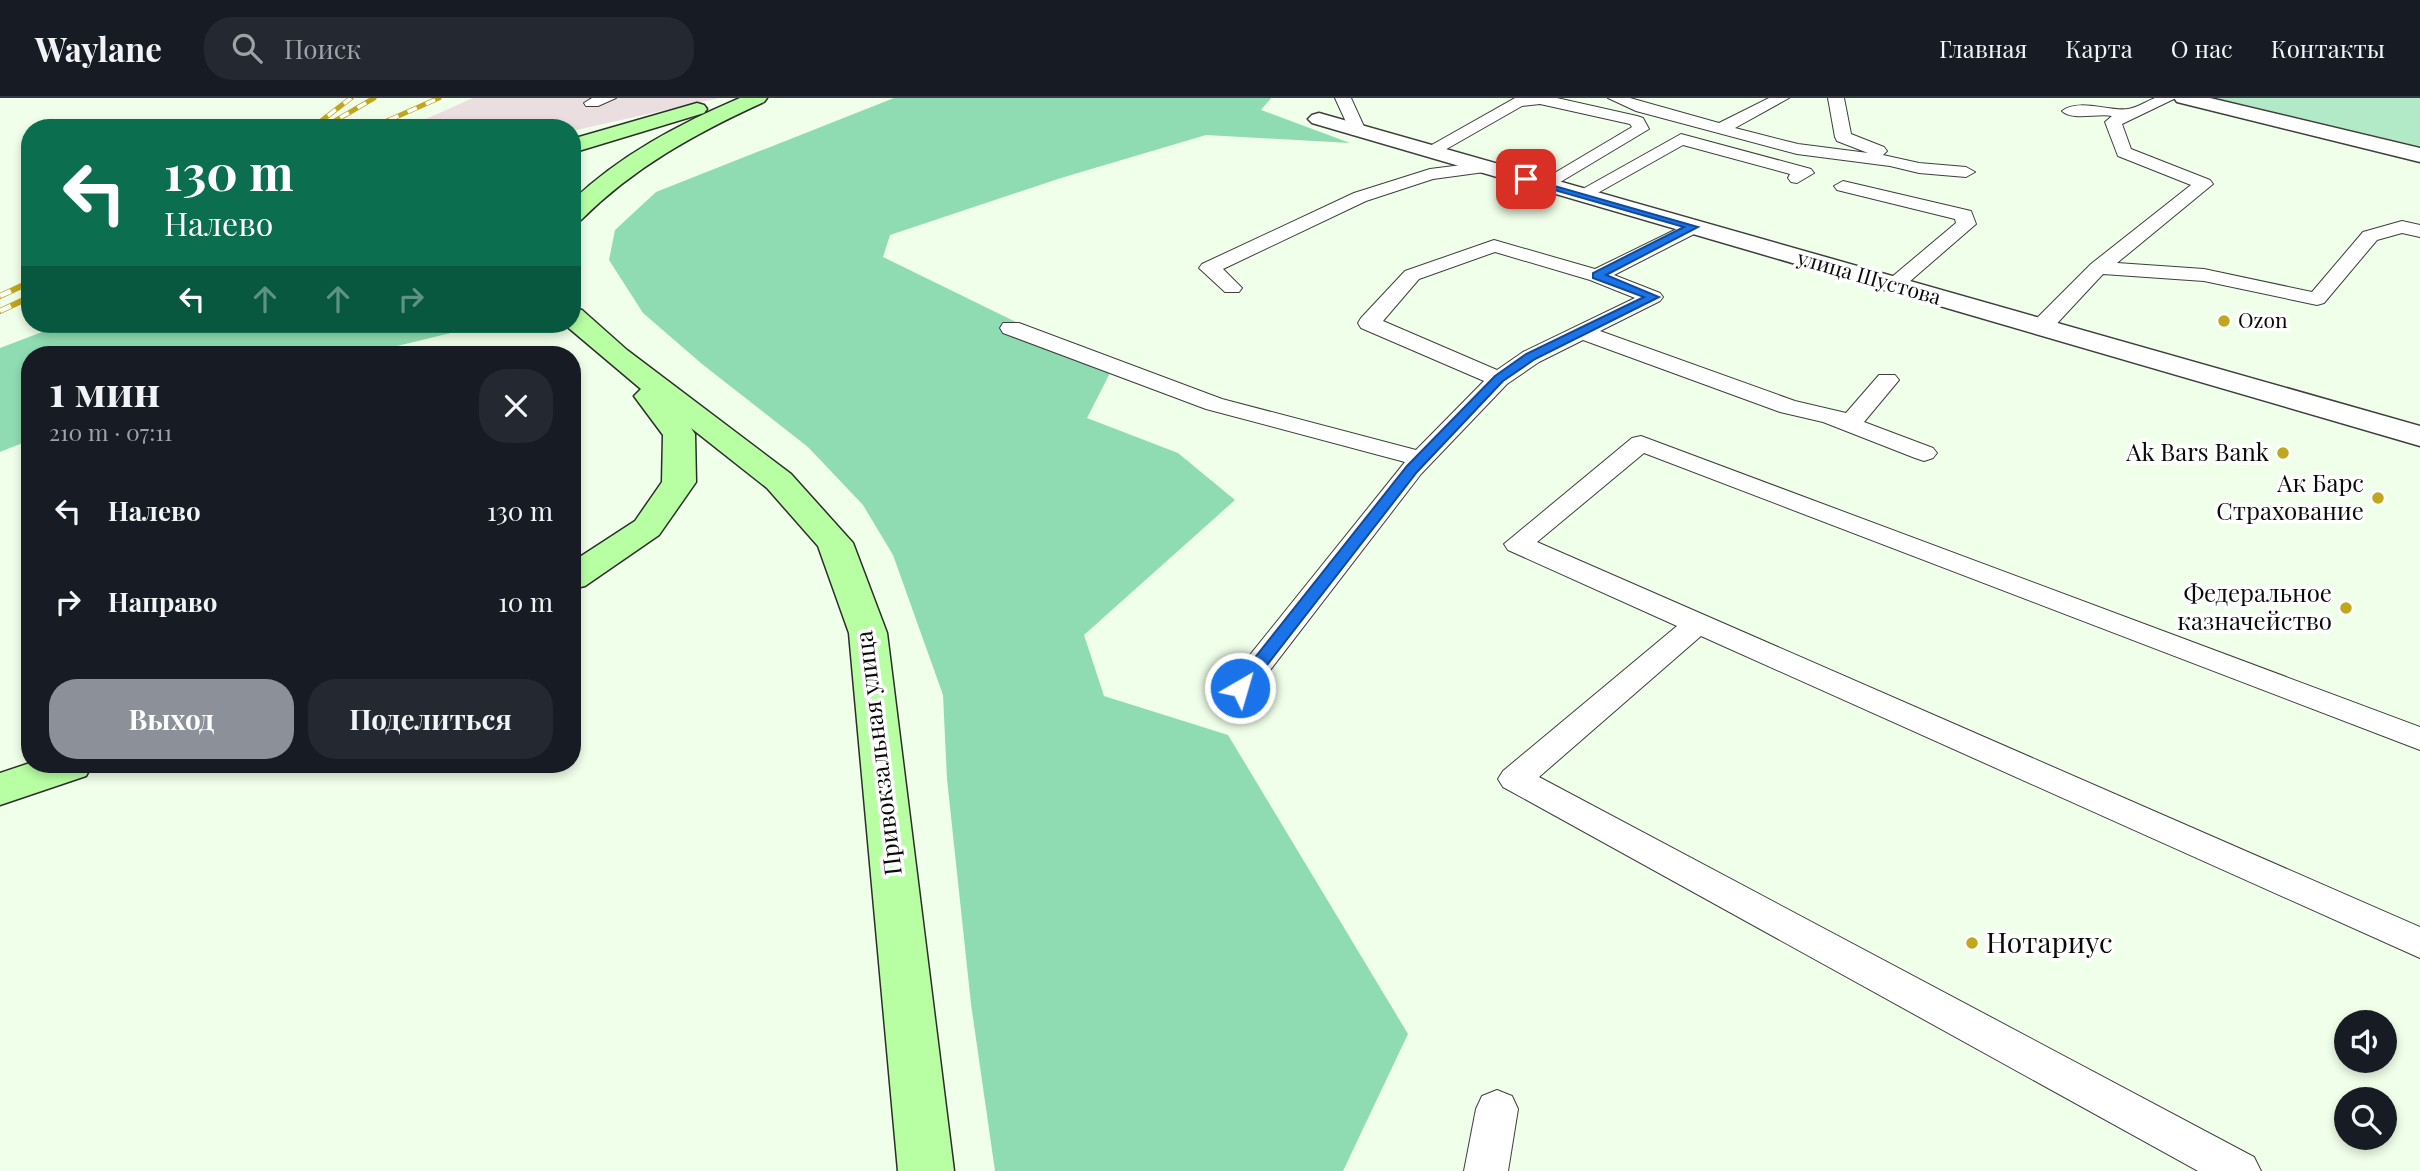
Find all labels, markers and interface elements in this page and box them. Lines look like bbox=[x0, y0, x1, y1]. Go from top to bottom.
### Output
search box bbox=[204, 17, 694, 80]
text: Waylane bbox=[35, 26, 162, 70]
icon: search bbox=[228, 29, 266, 67]
text: Поиск bbox=[284, 31, 361, 66]
text: Главная bbox=[1939, 32, 2027, 64]
text: Карта bbox=[2065, 32, 2133, 64]
text: О нас bbox=[2171, 32, 2233, 64]
text: Контакты bbox=[2271, 32, 2385, 64]
text: 130 m bbox=[164, 138, 294, 203]
icon: left bbox=[49, 147, 140, 238]
pin bbox=[1496, 149, 1556, 209]
icon: arrive bbox=[1507, 160, 1545, 198]
text: Налево bbox=[164, 201, 273, 244]
street label: улица Шустова bbox=[1793, 242, 1945, 310]
icon: left bbox=[173, 280, 211, 318]
icon: ahead bbox=[246, 280, 284, 318]
icon: ahead bbox=[319, 280, 357, 318]
icon: right bbox=[392, 280, 430, 318]
place label: Ozon bbox=[2238, 305, 2288, 333]
marker: Ozon bbox=[2216, 313, 2232, 329]
text: 1 мин bbox=[49, 362, 160, 418]
button: close bbox=[479, 369, 553, 443]
text: 210 m · 07:11 bbox=[49, 416, 172, 447]
place label: Ak Bars Bank bbox=[2125, 435, 2270, 467]
marker: Ak Bars Bank bbox=[2275, 445, 2291, 461]
place label: Ак Барс Страхование bbox=[2216, 466, 2364, 526]
marker: Ак Барс Страхование bbox=[2370, 490, 2386, 506]
icon: left bbox=[49, 492, 87, 530]
text: Налево bbox=[108, 493, 201, 528]
text: 130 m bbox=[487, 493, 553, 528]
place label: Федеральное казначейство bbox=[2177, 576, 2332, 636]
icon: right bbox=[49, 583, 87, 621]
text: Направо bbox=[108, 584, 217, 619]
text: 10 m bbox=[498, 584, 553, 619]
marker: Федеральное казначейство bbox=[2338, 600, 2354, 616]
street label: Привокзальная улица bbox=[846, 629, 908, 877]
position arrow bbox=[1203, 651, 1277, 725]
button: Выход bbox=[49, 679, 294, 759]
button: Поделиться bbox=[308, 679, 553, 759]
place label: Нотариус bbox=[1986, 923, 2113, 960]
marker: Нотариус bbox=[1964, 935, 1980, 951]
map controls bbox=[2334, 1010, 2397, 1150]
button: sound bbox=[2334, 1010, 2397, 1073]
button: search bbox=[2334, 1087, 2397, 1150]

